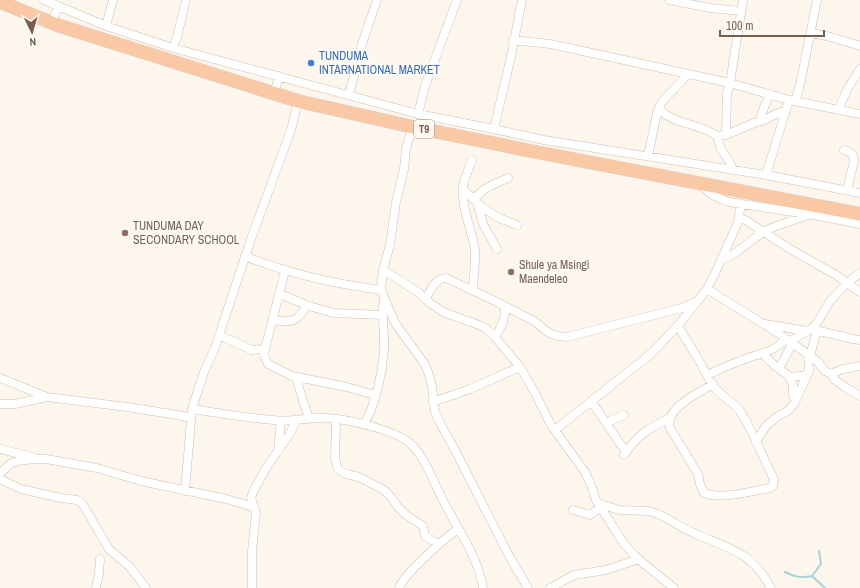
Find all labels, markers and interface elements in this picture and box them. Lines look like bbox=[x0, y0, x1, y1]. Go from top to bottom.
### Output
north arrow bbox=[12, 12, 52, 52]
scale bar bbox=[720, 12, 824, 38]
text: 100 m bbox=[726, 18, 753, 34]
text: N bbox=[29, 35, 37, 49]
place label: TUNDUMA INTARNATIONAL MARKET bbox=[319, 48, 440, 78]
marker: TUNDUMA INTARNATIONAL MARKET bbox=[306, 58, 316, 68]
road number: T9 bbox=[414, 120, 434, 138]
place label: TUNDUMA DAY SECONDARY SCHOOL bbox=[133, 218, 240, 248]
marker: TUNDUMA DAY SECONDARY SCHOOL bbox=[120, 228, 130, 238]
place label: Shule ya Msingi Maendeleo bbox=[519, 257, 590, 287]
marker: Shule ya Msingi Maendeleo bbox=[506, 267, 516, 277]

